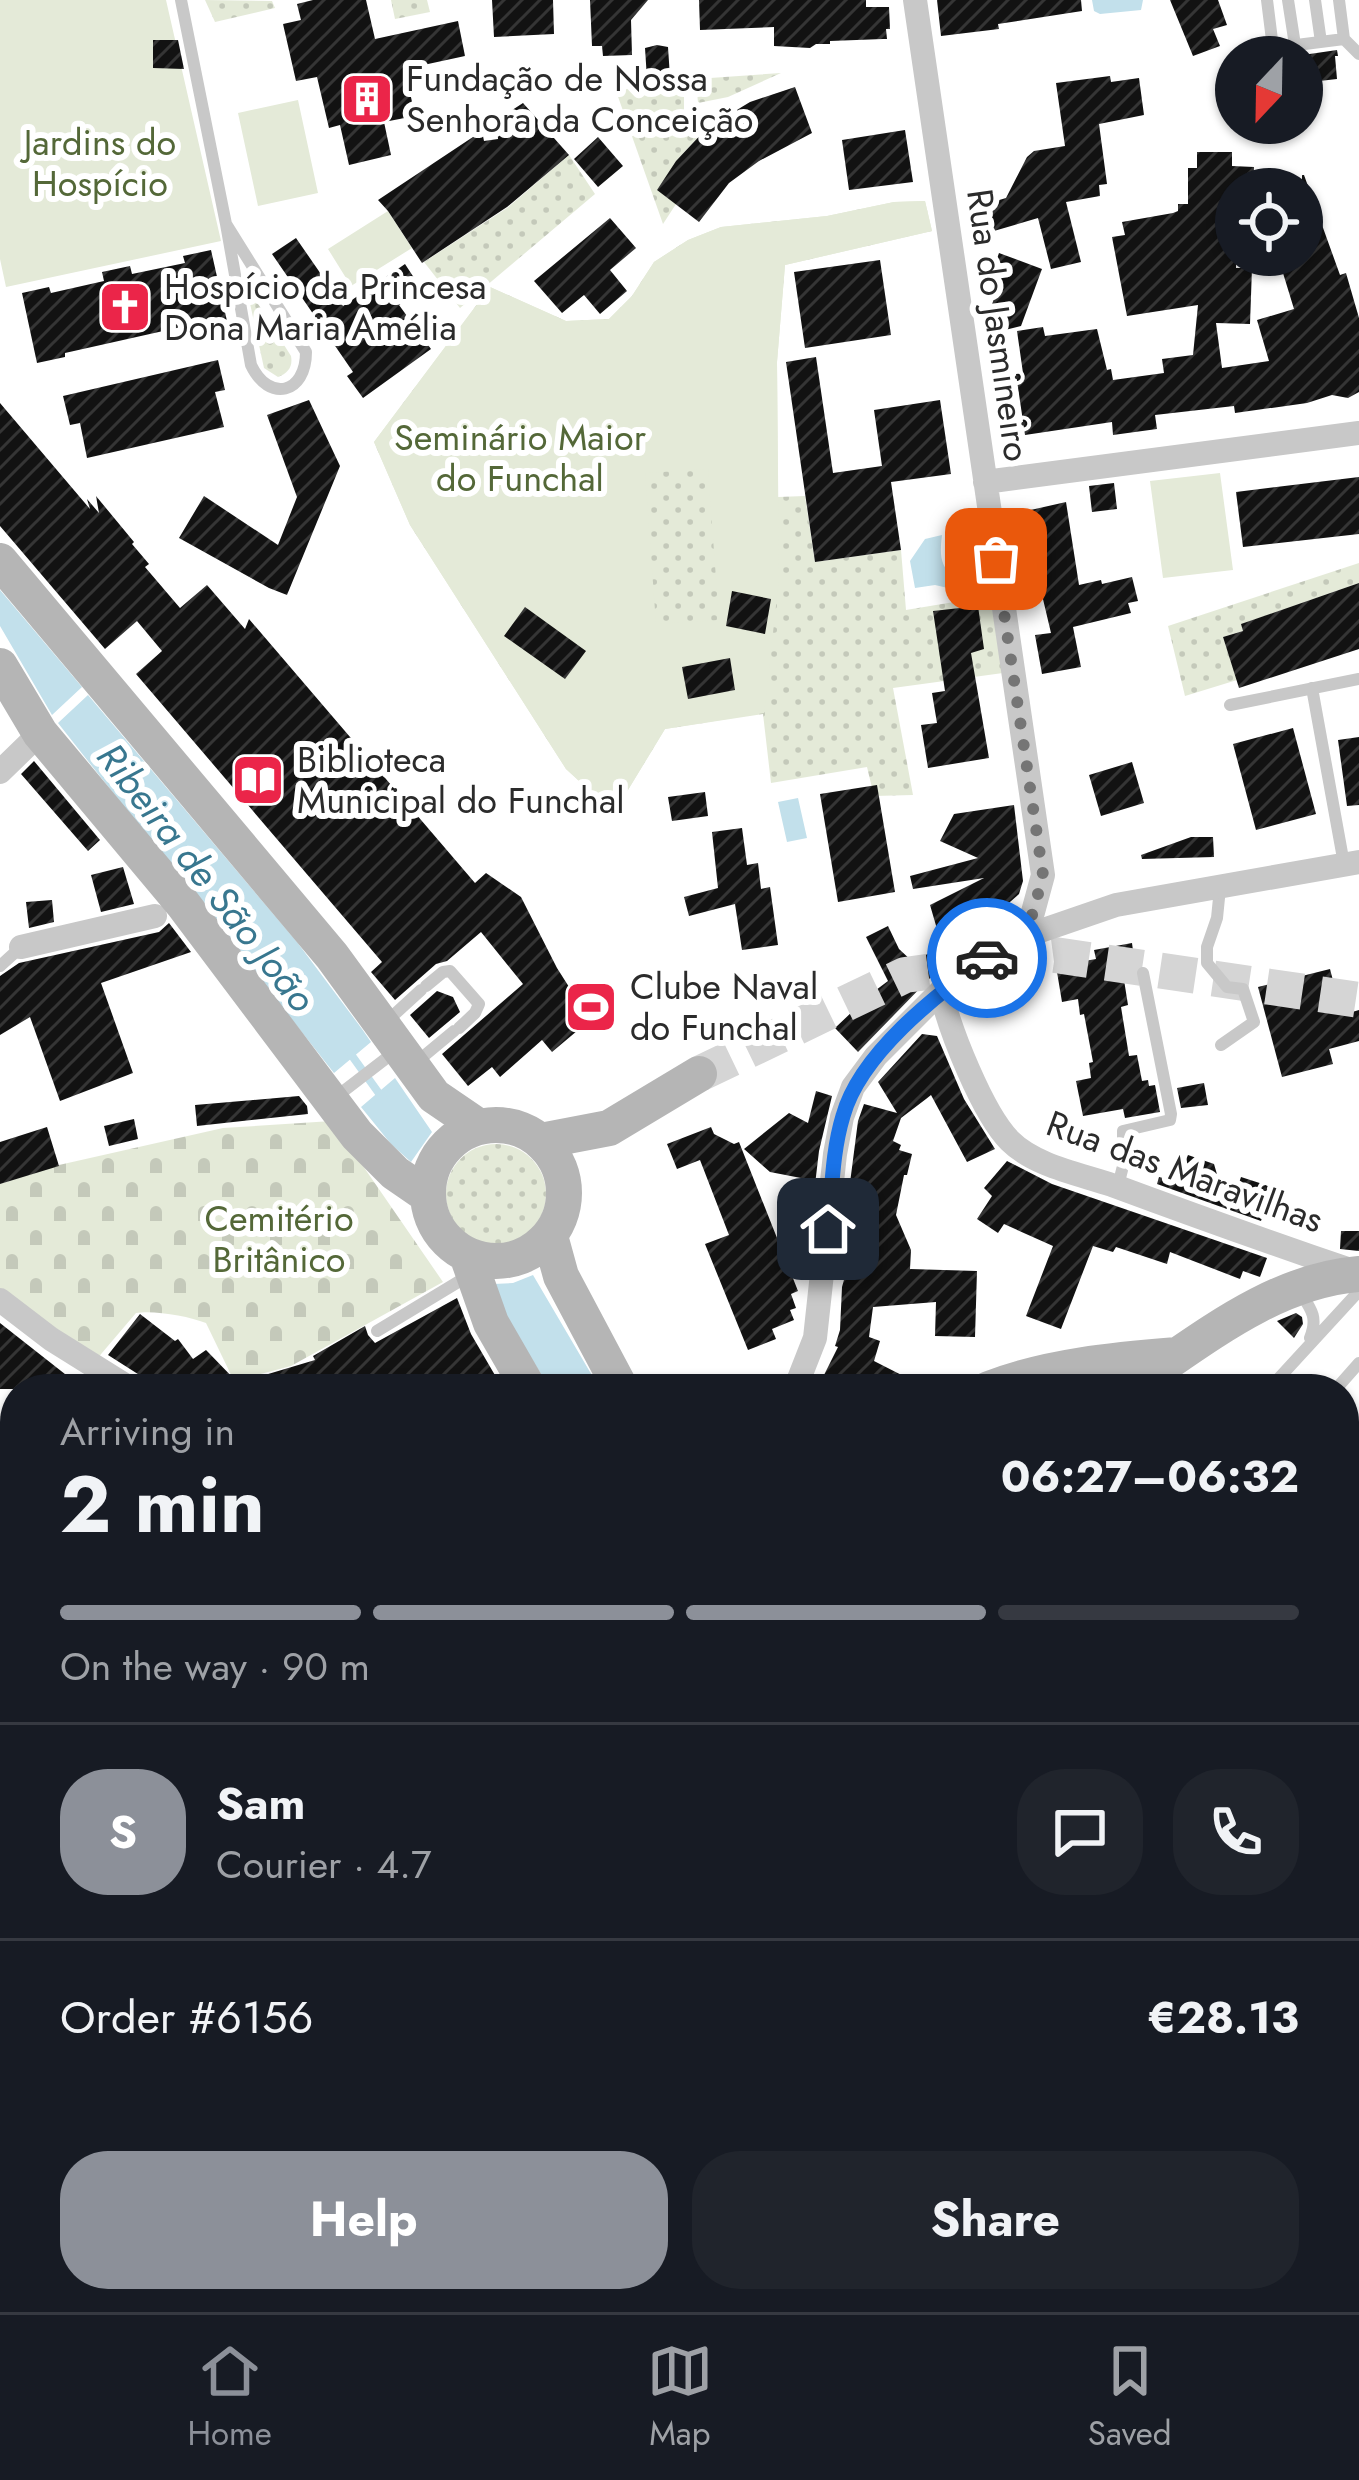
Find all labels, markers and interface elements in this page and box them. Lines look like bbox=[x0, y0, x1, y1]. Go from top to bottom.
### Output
north arrow bbox=[1215, 36, 1323, 144]
map controls bbox=[1215, 36, 1323, 276]
place label: Fundação de Nossa Senhora da Conceição bbox=[406, 52, 753, 145]
building icon: Fundação de Nossa Senhora da Conceição bbox=[339, 71, 395, 127]
park label: Jardins do Hospício bbox=[20, 116, 176, 209]
button: locate bbox=[1215, 168, 1323, 276]
street label: Rua do Jasmineiro bbox=[954, 186, 1044, 464]
place label: Hospício da Princesa Dona Maria Amélia bbox=[164, 260, 487, 353]
church icon: Hospício da Princesa Dona Maria Amélia bbox=[97, 279, 153, 335]
park label: Seminário Maior do Funchal bbox=[394, 411, 647, 504]
pin bbox=[945, 508, 1047, 610]
icon: bag bbox=[963, 526, 1029, 592]
water label: Ribeira de São João bbox=[83, 731, 330, 1024]
place label: Biblioteca Municipal do Funchal bbox=[297, 733, 625, 826]
library icon: Biblioteca Municipal do Funchal bbox=[230, 752, 286, 808]
courier bbox=[927, 898, 1047, 1018]
icon: car bbox=[954, 925, 1020, 991]
place label: Clube Naval do Funchal bbox=[630, 960, 818, 1053]
sports icon: Clube Naval do Funchal bbox=[563, 979, 619, 1035]
street label: Rua das Maravilhas bbox=[1040, 1097, 1330, 1245]
pin bbox=[777, 1178, 879, 1280]
park label: Cemitério Britânico bbox=[204, 1192, 354, 1285]
icon: home bbox=[795, 1196, 861, 1262]
text: Arriving in bbox=[60, 1403, 235, 1460]
text: 06:27–06:32 bbox=[1001, 1444, 1299, 1509]
text: 2 min bbox=[60, 1449, 265, 1561]
text: On the way · 90 m bbox=[60, 1638, 370, 1695]
button: chat bbox=[1017, 1769, 1143, 1895]
button: phone bbox=[1173, 1769, 1299, 1895]
text: Sam bbox=[216, 1771, 305, 1836]
text: S bbox=[109, 1799, 137, 1864]
text: Courier · 4.7 bbox=[216, 1836, 431, 1893]
text: Order #6156 bbox=[60, 1985, 313, 2050]
text: €28.13 bbox=[1147, 1985, 1299, 2050]
button: Help bbox=[60, 2151, 668, 2289]
button: Share bbox=[692, 2151, 1299, 2289]
tab: Home bbox=[188, 2338, 272, 2457]
tab: Map bbox=[647, 2338, 713, 2457]
tab: Saved bbox=[1088, 2338, 1171, 2457]

